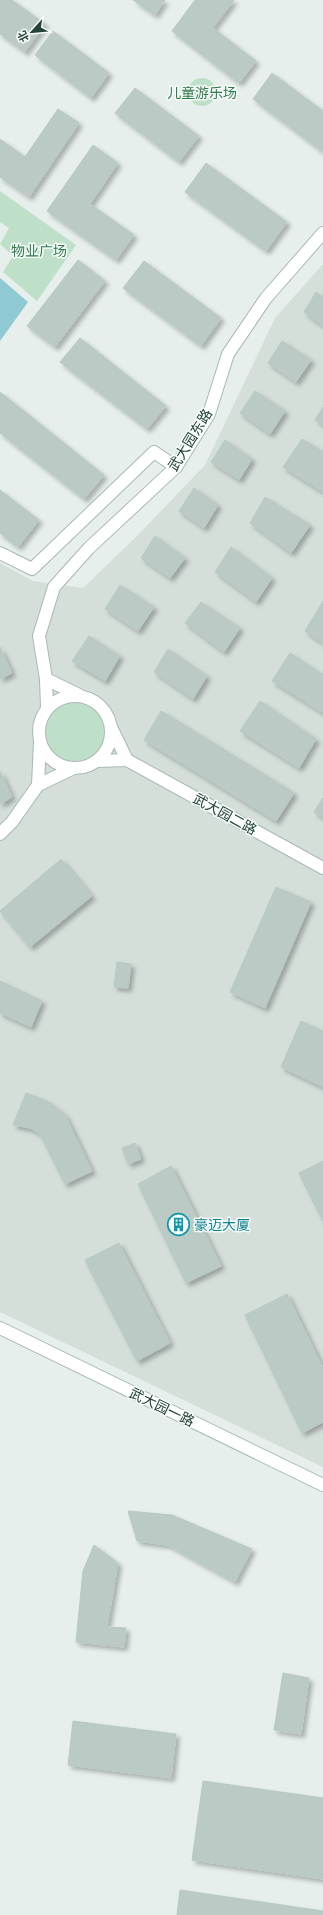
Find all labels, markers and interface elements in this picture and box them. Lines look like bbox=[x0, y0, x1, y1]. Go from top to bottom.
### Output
north arrow bbox=[12, 12, 52, 52]
text: 北 bbox=[15, 28, 32, 44]
park label: 儿童游乐场 bbox=[167, 85, 237, 101]
park label: 物业广场 bbox=[11, 243, 67, 259]
street label: 武大园东路 bbox=[165, 406, 215, 474]
street label: 武大园二路 bbox=[191, 790, 259, 838]
building icon: 豪迈大厦 bbox=[166, 1212, 192, 1238]
place label: 豪迈大厦 bbox=[194, 1217, 250, 1233]
street label: 武大园一路 bbox=[127, 1384, 197, 1430]

